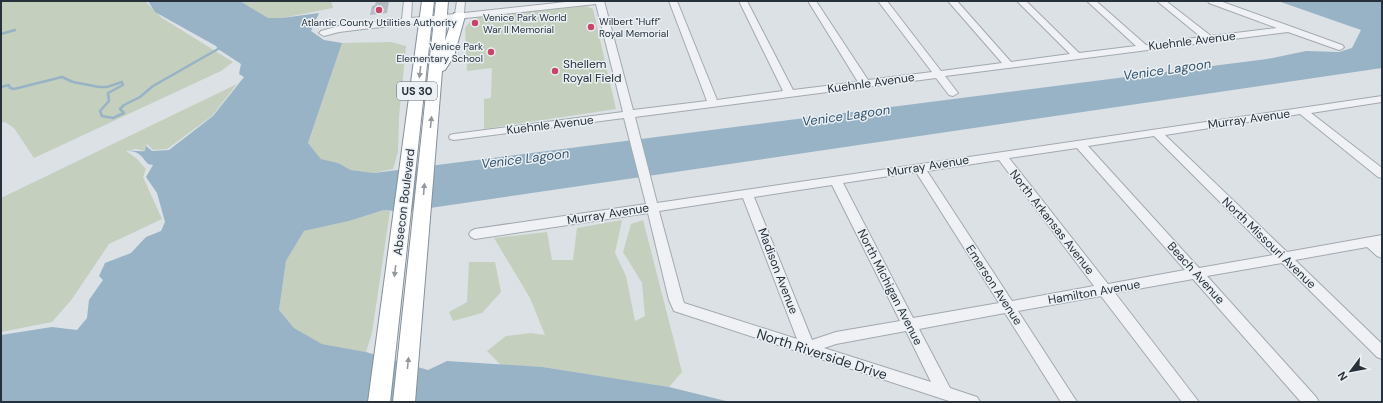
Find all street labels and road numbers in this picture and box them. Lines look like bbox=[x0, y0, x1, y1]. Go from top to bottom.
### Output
street label: Kuehnle Avenue bbox=[1147, 28, 1237, 54]
street label: Kuehnle Avenue bbox=[826, 69, 916, 97]
road number: US 30 bbox=[397, 82, 437, 100]
street label: Murray Avenue bbox=[1207, 105, 1291, 133]
street label: Kuehnle Avenue bbox=[505, 112, 595, 138]
street label: Absecon Boulevard bbox=[390, 148, 418, 256]
street label: Murray Avenue bbox=[886, 152, 970, 180]
street label: North Arkansas Avenue bbox=[1006, 166, 1098, 278]
street label: North Missouri Avenue bbox=[1219, 194, 1320, 292]
street label: Murray Avenue bbox=[566, 200, 650, 228]
street label: Madison Avenue bbox=[754, 226, 802, 317]
street label: North Michigan Avenue bbox=[854, 226, 926, 348]
street label: Beach Avenue bbox=[1164, 239, 1228, 308]
street label: Emerson Avenue bbox=[962, 242, 1026, 328]
street label: Hamilton Avenue bbox=[1047, 276, 1142, 308]
street label: North Riverside Drive bbox=[754, 324, 890, 384]

